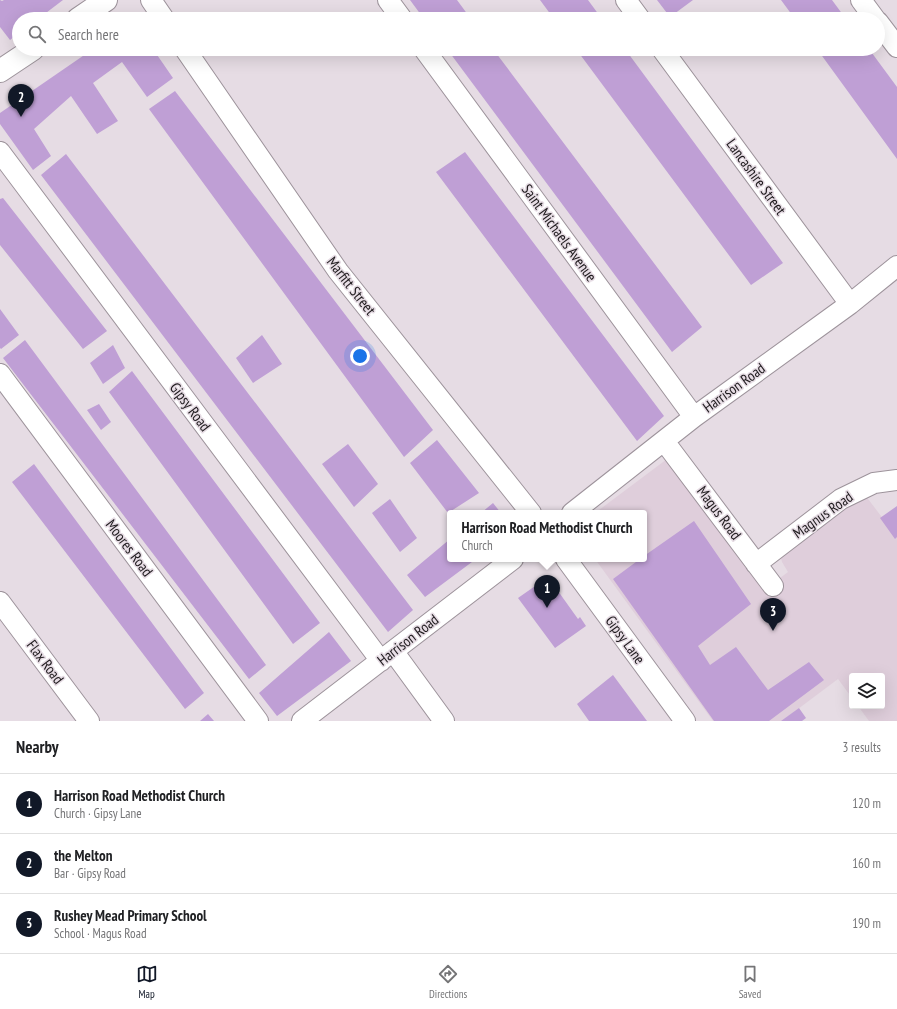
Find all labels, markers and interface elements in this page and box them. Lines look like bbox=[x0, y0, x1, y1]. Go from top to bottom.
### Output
search box bbox=[12, 12, 885, 56]
icon: search bbox=[26, 23, 48, 45]
text: Search here bbox=[58, 25, 119, 44]
pin: 2 bbox=[8, 84, 34, 117]
street label: Lancashire Street bbox=[722, 135, 790, 218]
street label: Saint Michaels Avenue bbox=[518, 180, 601, 285]
street label: Marfitt Street bbox=[323, 253, 380, 319]
your location bbox=[350, 346, 370, 366]
street label: Harrison Road bbox=[699, 359, 769, 417]
street label: Gipsy Road bbox=[166, 379, 215, 435]
street label: Magus Road bbox=[693, 482, 746, 543]
street label: Magnus Road bbox=[789, 487, 856, 542]
popup bbox=[447, 510, 647, 562]
street label: Moores Road bbox=[102, 515, 157, 580]
text: Harrison Road Methodist Church bbox=[461, 518, 633, 537]
text: Church bbox=[461, 537, 493, 554]
pin: 1 bbox=[534, 575, 560, 608]
pin: 3 bbox=[760, 598, 786, 631]
street label: Harrison Road bbox=[373, 610, 442, 669]
street label: Gipsy Lane bbox=[601, 612, 649, 668]
street label: Flax Road bbox=[23, 636, 68, 687]
map controls bbox=[849, 673, 885, 709]
button: layers bbox=[849, 673, 885, 709]
text: Nearby bbox=[16, 736, 59, 758]
text: 3 results bbox=[842, 739, 881, 756]
text: Harrison Road Methodist Church bbox=[54, 786, 225, 805]
text: 1 bbox=[26, 795, 32, 812]
text: 120 m bbox=[852, 795, 881, 812]
text: Church · Gipsy Lane bbox=[54, 805, 142, 822]
text: the Melton bbox=[54, 846, 112, 865]
text: 2 bbox=[26, 855, 32, 872]
text: 160 m bbox=[852, 855, 881, 872]
text: Bar · Gipsy Road bbox=[54, 865, 126, 882]
text: Rushey Mead Primary School bbox=[54, 906, 207, 925]
text: 3 bbox=[26, 915, 32, 932]
text: 190 m bbox=[852, 915, 881, 932]
text: School · Magus Road bbox=[54, 925, 147, 942]
tab: Map bbox=[136, 963, 158, 1001]
tab: Directions bbox=[429, 963, 467, 1001]
tab: Saved bbox=[739, 963, 761, 1001]

